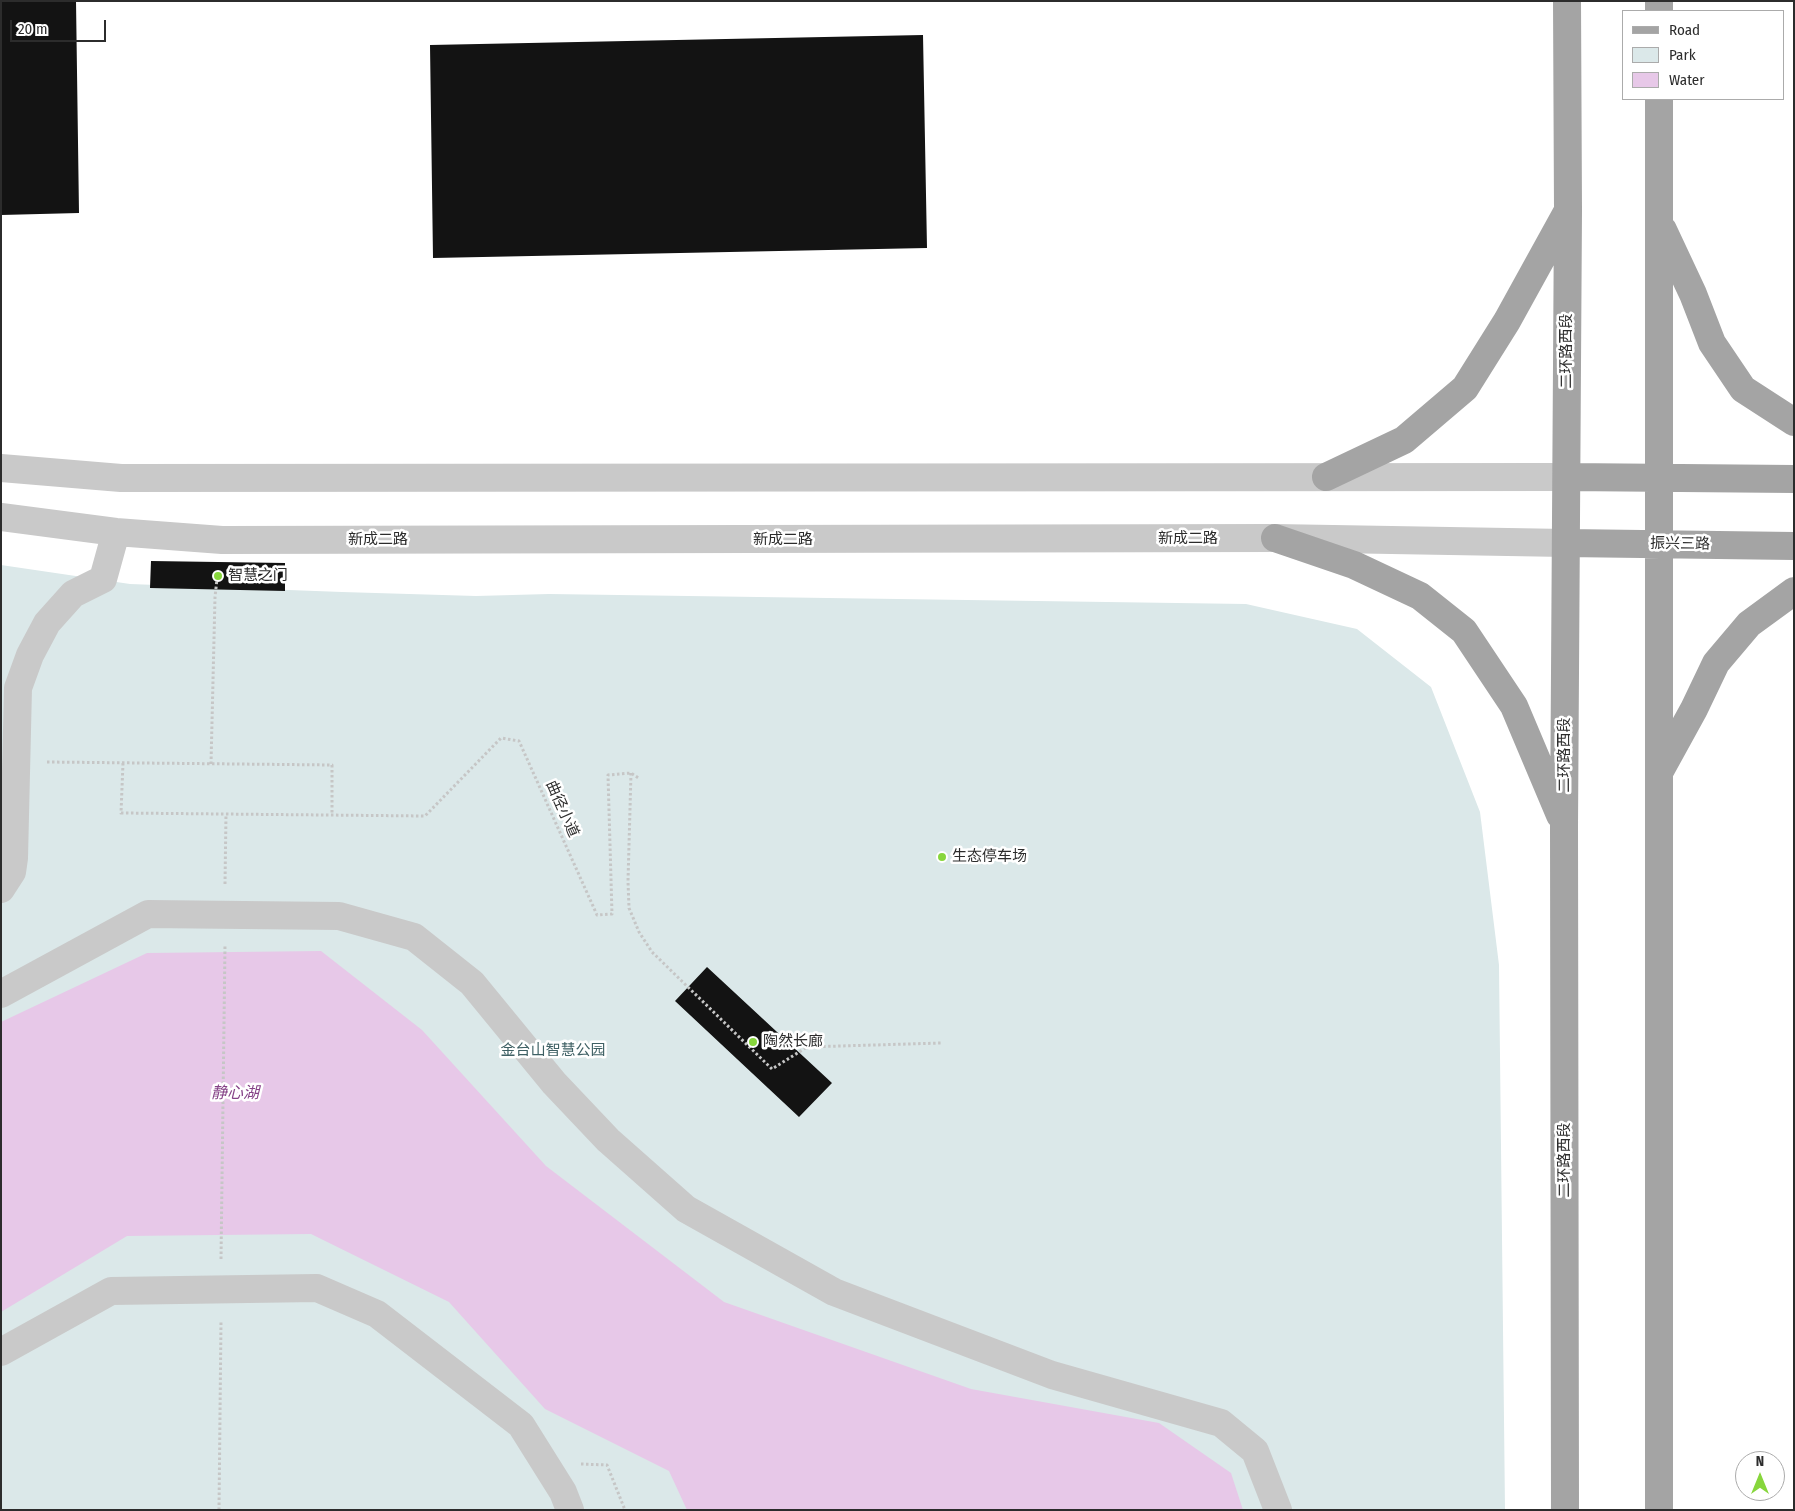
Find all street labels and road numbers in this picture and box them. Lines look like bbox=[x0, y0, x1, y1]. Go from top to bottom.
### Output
street label: 二环路西段 bbox=[1558, 314, 1576, 388]
street label: 新成二路 bbox=[1158, 530, 1218, 548]
street label: 新成二路 bbox=[348, 531, 408, 549]
street label: 新成二路 bbox=[753, 531, 813, 549]
street label: 振兴三路 bbox=[1650, 534, 1710, 554]
street label: 二环路西段 bbox=[1556, 718, 1574, 792]
street label: 曲径小道 bbox=[542, 778, 582, 840]
street label: 二环路西段 bbox=[1556, 1123, 1574, 1197]

